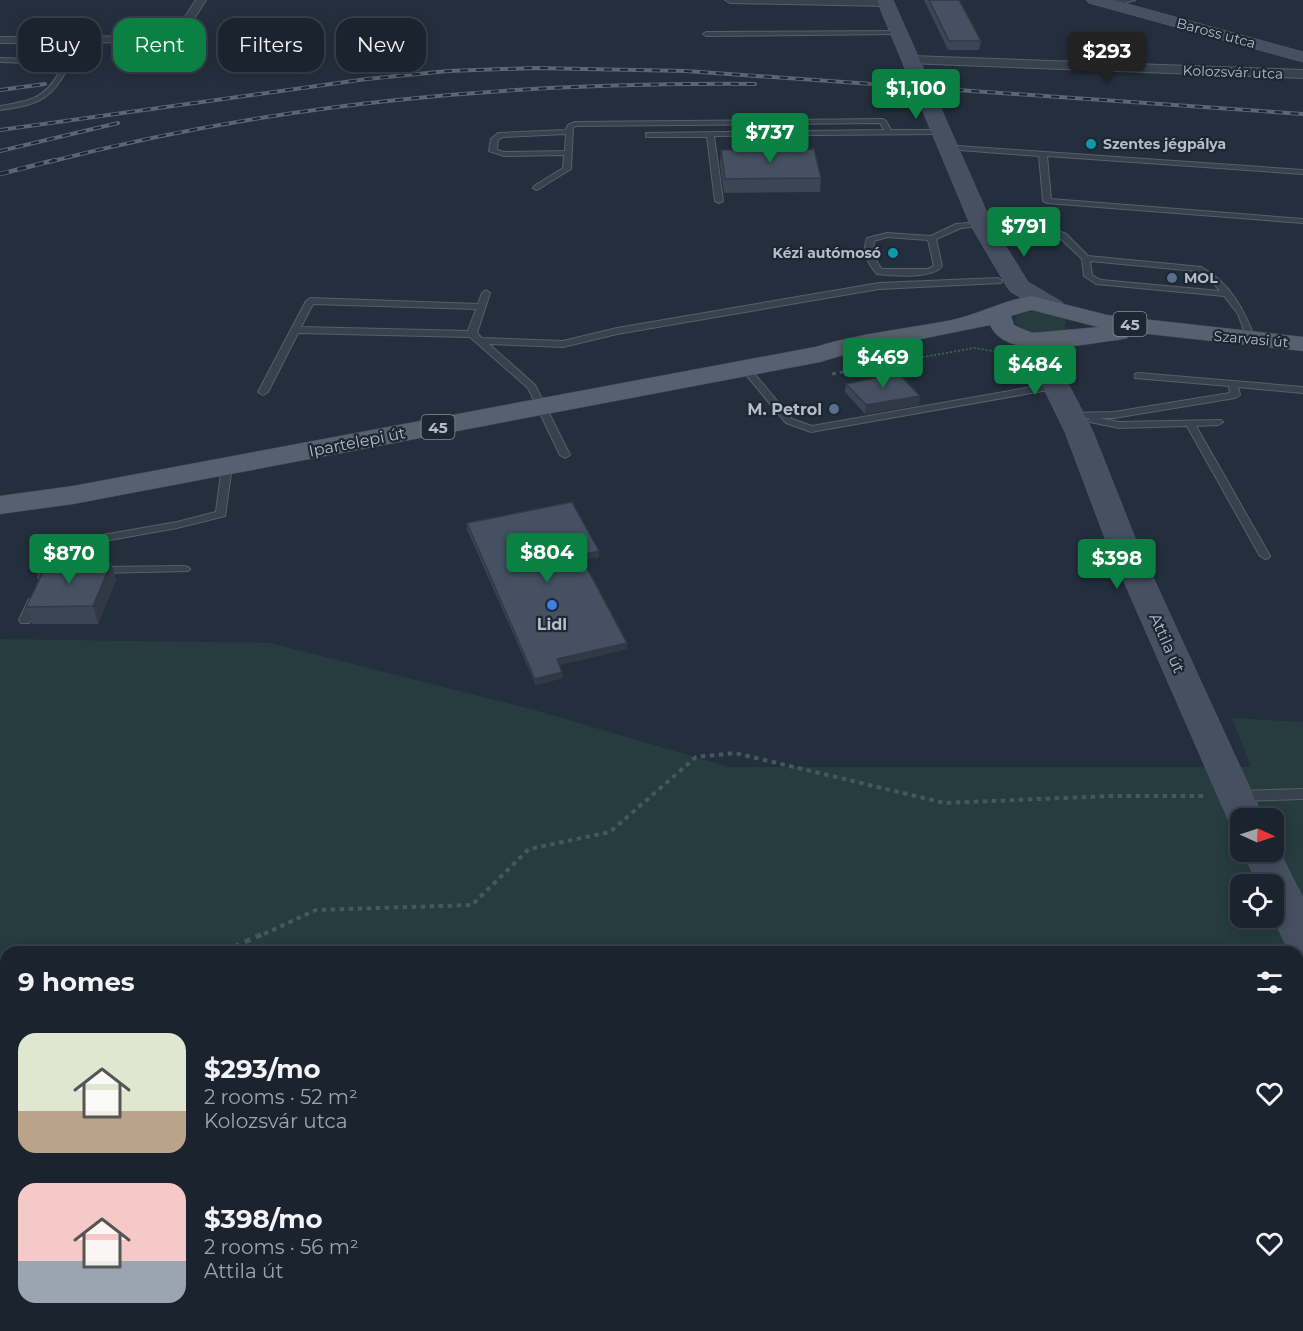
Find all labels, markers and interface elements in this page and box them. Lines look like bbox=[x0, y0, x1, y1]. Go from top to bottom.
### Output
street label: Baross utca bbox=[1174, 14, 1258, 52]
chip: Buy bbox=[18, 18, 101, 72]
chip: Rent bbox=[113, 18, 206, 72]
chip: Filters bbox=[218, 18, 324, 72]
chip: New bbox=[336, 18, 426, 72]
pin: $293 bbox=[1071, 32, 1143, 83]
text: $293 bbox=[1083, 39, 1131, 63]
street label: Kolozsvár utca bbox=[1182, 61, 1284, 83]
pin: $1,100 bbox=[867, 69, 965, 120]
text: $1,100 bbox=[886, 76, 946, 100]
pin: $737 bbox=[734, 113, 806, 164]
text: $737 bbox=[746, 120, 794, 144]
place label: Szentes jégpálya bbox=[1103, 135, 1226, 153]
marker: Szentes jégpálya bbox=[1084, 137, 1098, 151]
pin: $791 bbox=[988, 207, 1060, 258]
text: $791 bbox=[1001, 214, 1047, 238]
place label: Kézi autómosó bbox=[773, 244, 881, 262]
marker: Kézi autómosó bbox=[886, 246, 900, 260]
place label: MOL bbox=[1184, 269, 1218, 287]
marker: MOL bbox=[1165, 271, 1179, 285]
road number: 45 bbox=[1114, 312, 1146, 336]
street label: Szarvasi út bbox=[1213, 327, 1289, 351]
pin: $469 bbox=[847, 338, 919, 389]
text: $469 bbox=[857, 345, 909, 369]
pin: $484 bbox=[999, 345, 1071, 396]
text: $484 bbox=[1008, 352, 1062, 376]
place label: M. Petrol bbox=[747, 400, 822, 419]
marker: M. Petrol bbox=[827, 402, 841, 416]
road number: 45 bbox=[422, 415, 454, 439]
street label: Ipartelepi út bbox=[307, 423, 407, 461]
pin: $804 bbox=[511, 533, 583, 584]
pin: $870 bbox=[33, 534, 105, 585]
pin: $398 bbox=[1081, 539, 1153, 590]
text: $804 bbox=[520, 540, 574, 564]
text: $870 bbox=[43, 541, 95, 565]
text: $398 bbox=[1092, 546, 1142, 570]
marker: Lidl bbox=[545, 598, 559, 612]
street label: Attila út bbox=[1145, 610, 1189, 676]
place label: Lidl bbox=[537, 615, 567, 634]
north arrow bbox=[1230, 808, 1284, 862]
map controls bbox=[1230, 808, 1284, 928]
button: locate bbox=[1230, 874, 1284, 928]
text: 9 homes bbox=[18, 966, 135, 998]
icon: filters bbox=[1253, 966, 1286, 999]
text: $293/mo bbox=[204, 1053, 321, 1085]
icon: home bbox=[66, 1057, 138, 1129]
icon: heart bbox=[1253, 1077, 1286, 1110]
text: 2 rooms · 52 m² bbox=[204, 1085, 358, 1109]
text: Kolozsvár utca bbox=[204, 1109, 348, 1133]
text: $398/mo bbox=[204, 1203, 323, 1235]
icon: home bbox=[66, 1207, 138, 1279]
icon: heart bbox=[1253, 1227, 1286, 1260]
text: 2 rooms · 56 m² bbox=[204, 1235, 359, 1259]
text: Attila út bbox=[204, 1259, 284, 1283]

